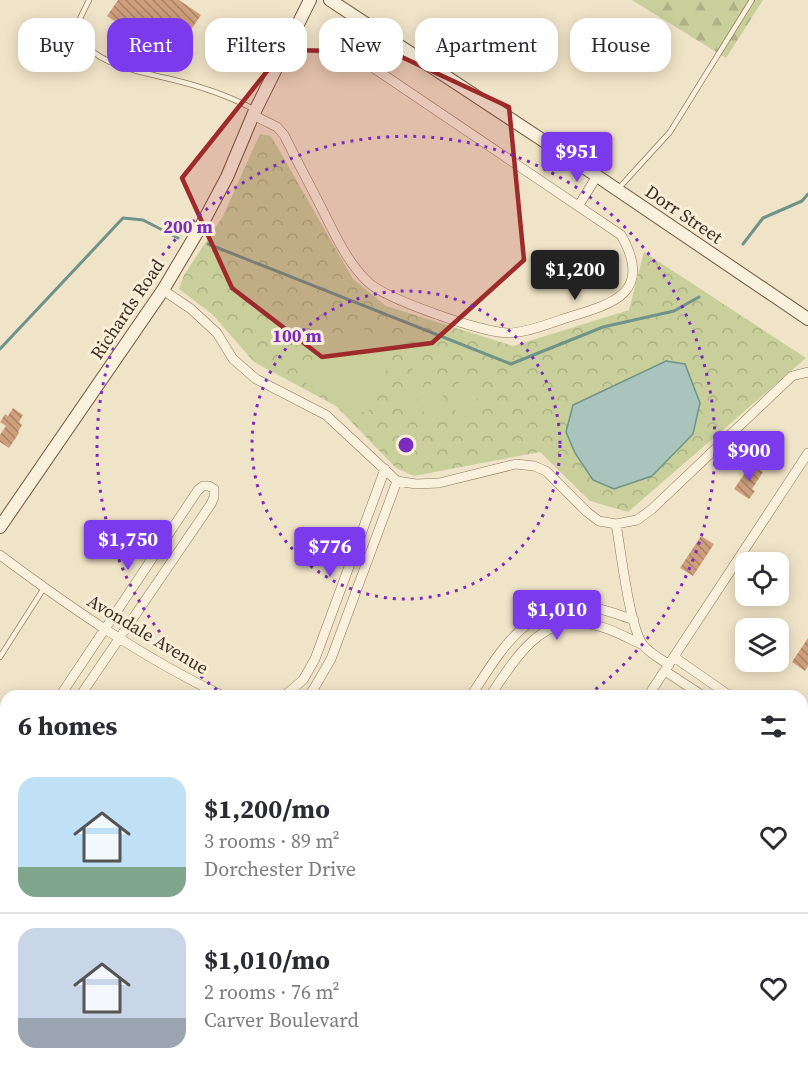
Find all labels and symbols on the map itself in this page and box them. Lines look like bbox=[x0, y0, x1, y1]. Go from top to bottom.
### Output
pin: $951 bbox=[541, 132, 613, 183]
street label: Dorr Street bbox=[640, 179, 728, 249]
text: 200 m bbox=[163, 214, 213, 239]
pin: $1,200 bbox=[526, 250, 624, 301]
street label: Richards Road bbox=[84, 254, 170, 364]
text: 100 m bbox=[272, 323, 322, 348]
pin: $900 bbox=[713, 431, 785, 482]
centre of rings bbox=[396, 435, 416, 455]
pin: $1,750 bbox=[79, 520, 177, 571]
pin: $776 bbox=[294, 527, 366, 578]
street label: Avondale Avenue bbox=[83, 588, 213, 680]
pin: $1,010 bbox=[508, 590, 606, 641]

